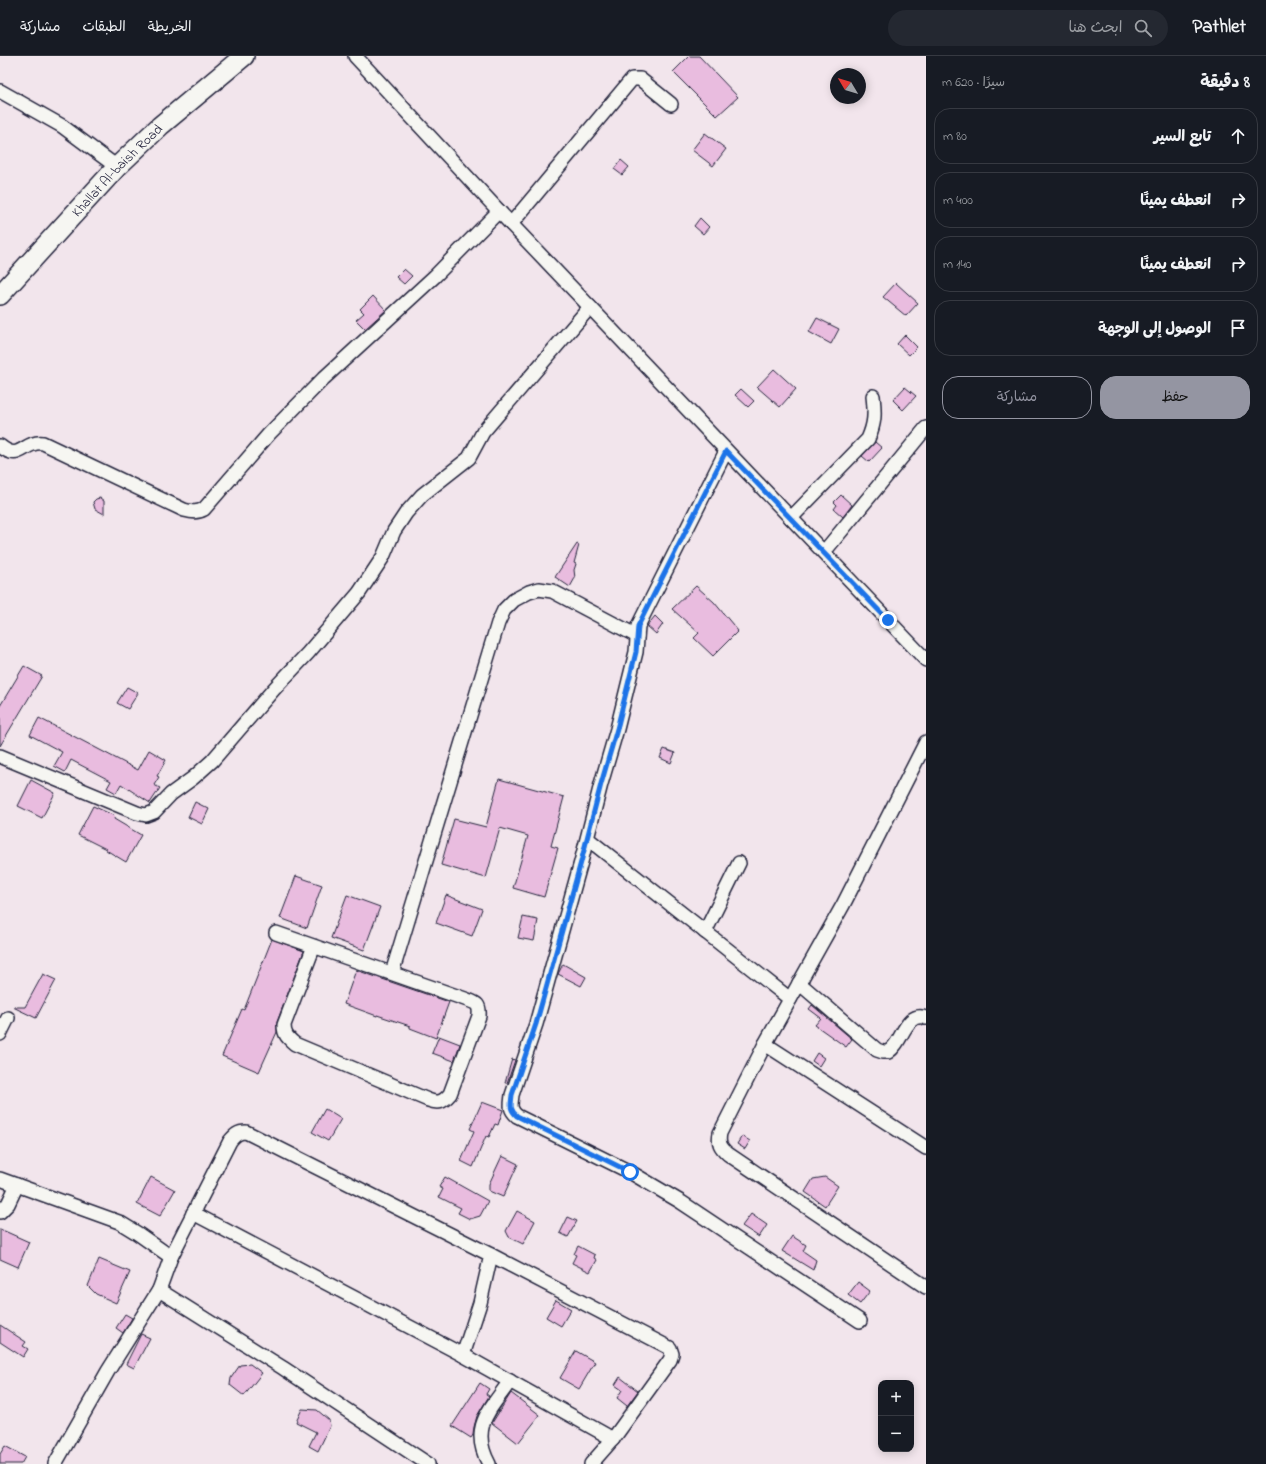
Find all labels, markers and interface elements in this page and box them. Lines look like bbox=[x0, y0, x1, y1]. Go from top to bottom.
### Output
search box bbox=[888, 10, 1168, 46]
text: Pathlet bbox=[1192, 14, 1246, 41]
text: مشاركة bbox=[20, 17, 60, 38]
text: الطبقات bbox=[82, 17, 126, 38]
text: الخريطة bbox=[148, 17, 191, 38]
text: ابحث هنا bbox=[1068, 17, 1122, 39]
icon: search bbox=[1132, 17, 1154, 39]
north arrow bbox=[830, 68, 866, 104]
text: 8 دقيقة bbox=[1200, 70, 1250, 95]
text: سيرًا · 620 m bbox=[942, 73, 1005, 92]
street label: Khallat Al-baish Road bbox=[67, 120, 168, 222]
icon: ahead bbox=[1227, 125, 1249, 147]
text: تابع السير bbox=[1154, 126, 1211, 148]
text: 80 m bbox=[943, 127, 967, 146]
icon: right bbox=[1227, 189, 1249, 211]
text: انعطف يمينًا bbox=[1140, 190, 1211, 212]
text: 400 m bbox=[943, 191, 973, 210]
icon: right bbox=[1227, 253, 1249, 275]
text: انعطف يمينًا bbox=[1140, 254, 1211, 276]
text: 140 m bbox=[943, 255, 971, 274]
icon: arrive bbox=[1227, 317, 1249, 339]
text: الوصول إلى الوجهة bbox=[1098, 318, 1211, 340]
button: مشاركة bbox=[942, 376, 1092, 419]
button: حفظ bbox=[1100, 376, 1250, 419]
route end bbox=[879, 611, 897, 629]
route start bbox=[621, 1163, 639, 1181]
map controls bbox=[878, 1380, 914, 1452]
button: + bbox=[878, 1380, 914, 1416]
button: − bbox=[878, 1416, 914, 1452]

